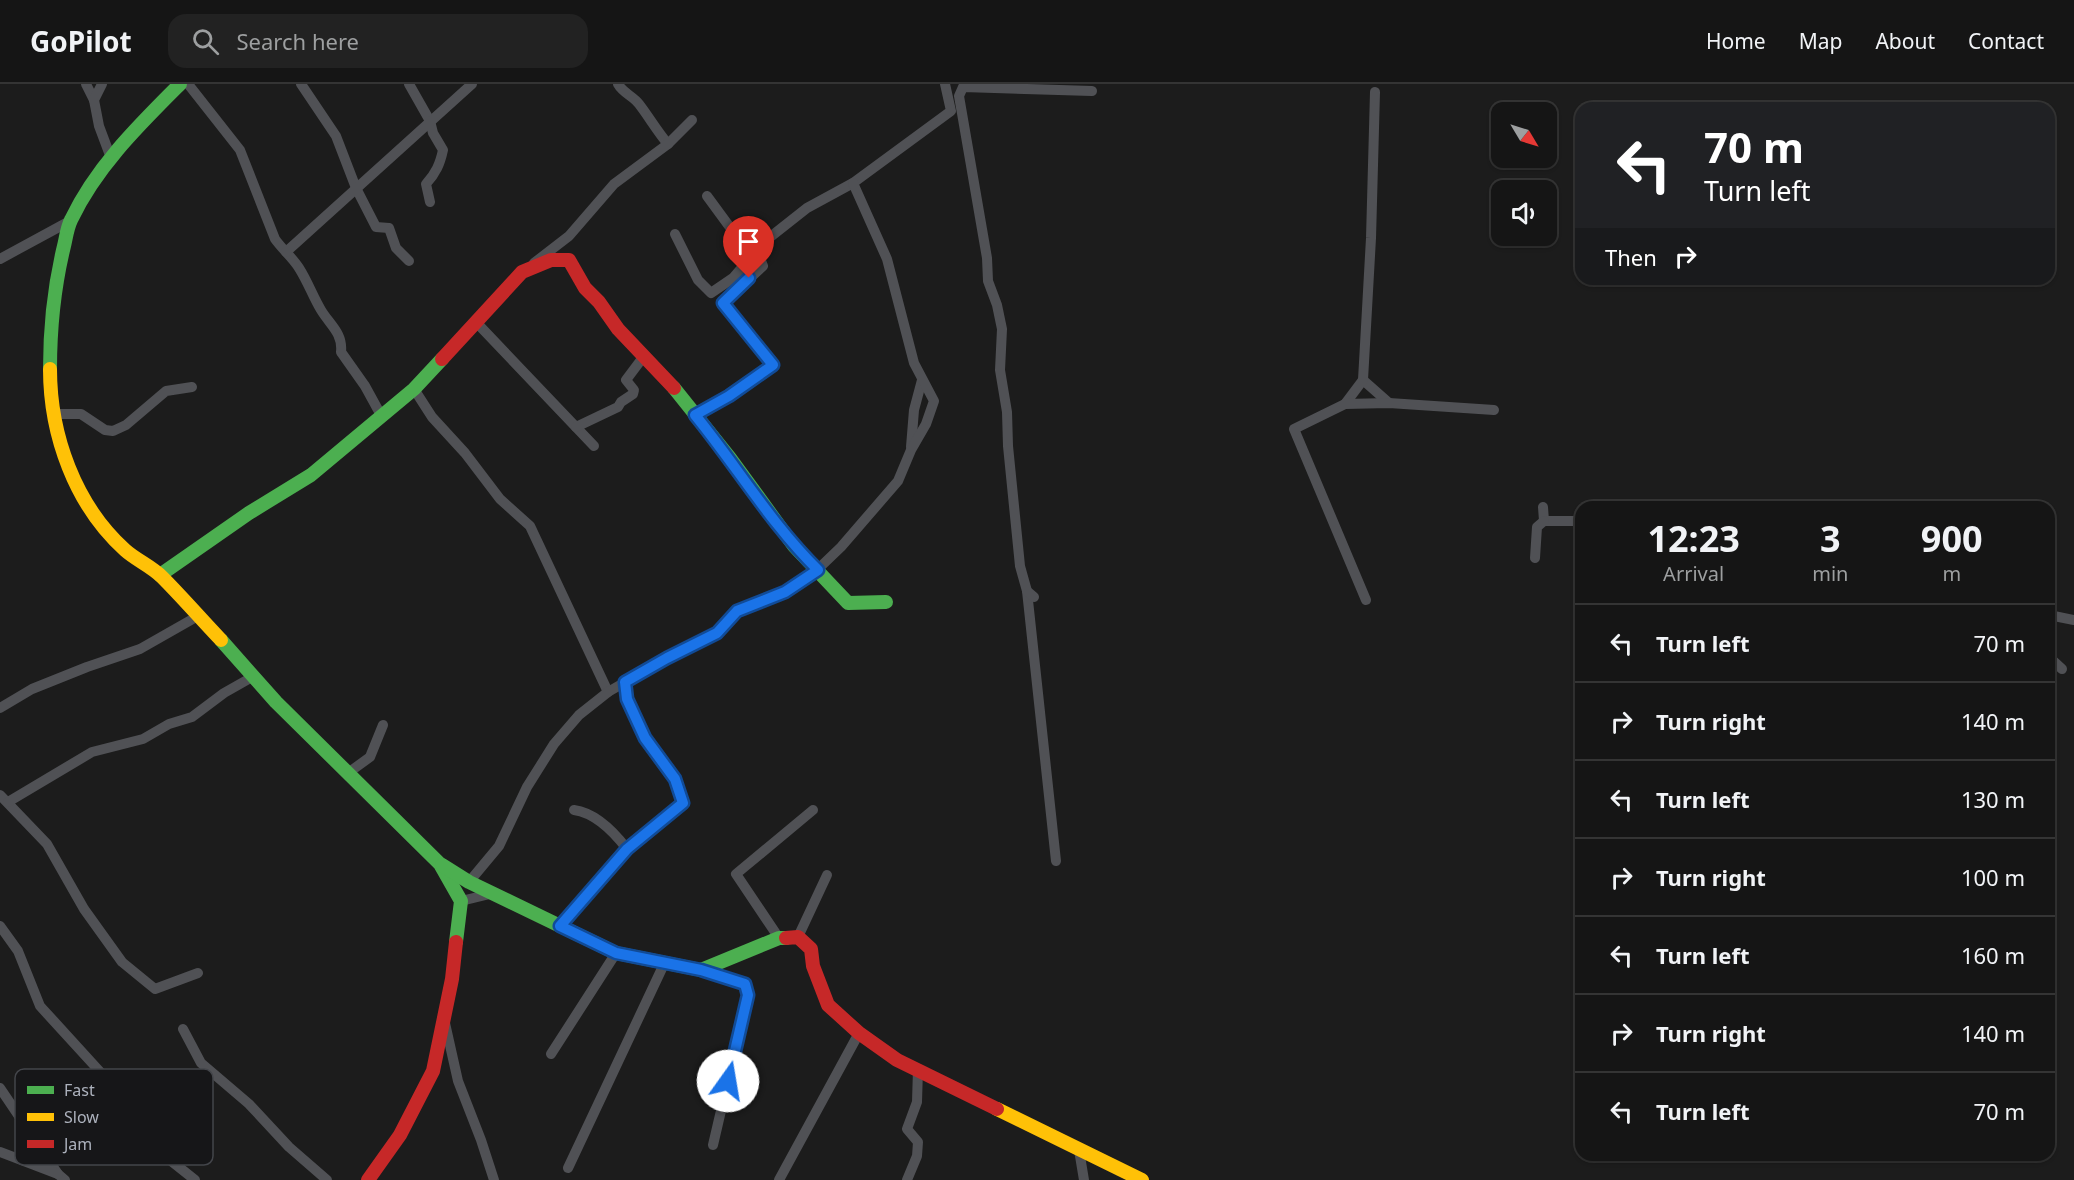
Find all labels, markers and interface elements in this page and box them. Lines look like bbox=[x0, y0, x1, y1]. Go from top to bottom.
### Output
search box bbox=[168, 14, 588, 68]
text: GoPilot bbox=[30, 22, 132, 60]
icon: search bbox=[189, 25, 222, 58]
text: Search here bbox=[237, 26, 359, 56]
text: Home bbox=[1706, 27, 1766, 55]
text: Map bbox=[1799, 27, 1842, 55]
text: About bbox=[1875, 27, 1935, 55]
text: Contact bbox=[1968, 27, 2044, 55]
north arrow bbox=[1491, 102, 1557, 168]
map controls bbox=[1491, 102, 1557, 246]
text: 70 m bbox=[1704, 118, 1804, 175]
icon: left bbox=[1605, 126, 1683, 204]
text: Turn left bbox=[1704, 172, 1810, 209]
button: sound bbox=[1491, 180, 1557, 246]
pin bbox=[723, 216, 774, 278]
icon: arrive bbox=[732, 225, 765, 258]
icon: right bbox=[1669, 240, 1702, 273]
text: Then bbox=[1605, 242, 1657, 272]
text: 12:23 bbox=[1647, 514, 1740, 563]
text: 3 bbox=[1820, 514, 1841, 563]
text: 900 bbox=[1921, 514, 1983, 563]
text: Arrival bbox=[1663, 560, 1724, 587]
text: min bbox=[1812, 560, 1848, 587]
text: m bbox=[1942, 560, 1961, 587]
icon: left bbox=[1605, 627, 1638, 660]
text: Turn left bbox=[1656, 628, 1750, 658]
text: 70 m bbox=[1974, 628, 2025, 658]
icon: right bbox=[1605, 705, 1638, 738]
text: Turn right bbox=[1656, 706, 1766, 736]
text: 140 m bbox=[1961, 706, 2025, 736]
icon: left bbox=[1605, 783, 1638, 816]
text: Turn left bbox=[1656, 784, 1750, 814]
text: 130 m bbox=[1961, 784, 2025, 814]
icon: right bbox=[1605, 861, 1638, 894]
text: Turn right bbox=[1656, 862, 1766, 892]
text: 100 m bbox=[1961, 862, 2025, 892]
icon: left bbox=[1605, 939, 1638, 972]
text: Turn left bbox=[1656, 940, 1750, 970]
text: 160 m bbox=[1961, 940, 2025, 970]
icon: right bbox=[1605, 1017, 1638, 1050]
text: Turn right bbox=[1656, 1018, 1766, 1048]
text: 140 m bbox=[1961, 1018, 2025, 1048]
position arrow bbox=[696, 1049, 760, 1113]
legend bbox=[15, 1069, 213, 1165]
text: Fast bbox=[64, 1079, 95, 1101]
icon: left bbox=[1605, 1095, 1638, 1128]
text: Turn left bbox=[1656, 1096, 1750, 1126]
text: 70 m bbox=[1974, 1096, 2025, 1126]
text: Slow bbox=[64, 1106, 99, 1128]
text: Jam bbox=[62, 1133, 92, 1155]

